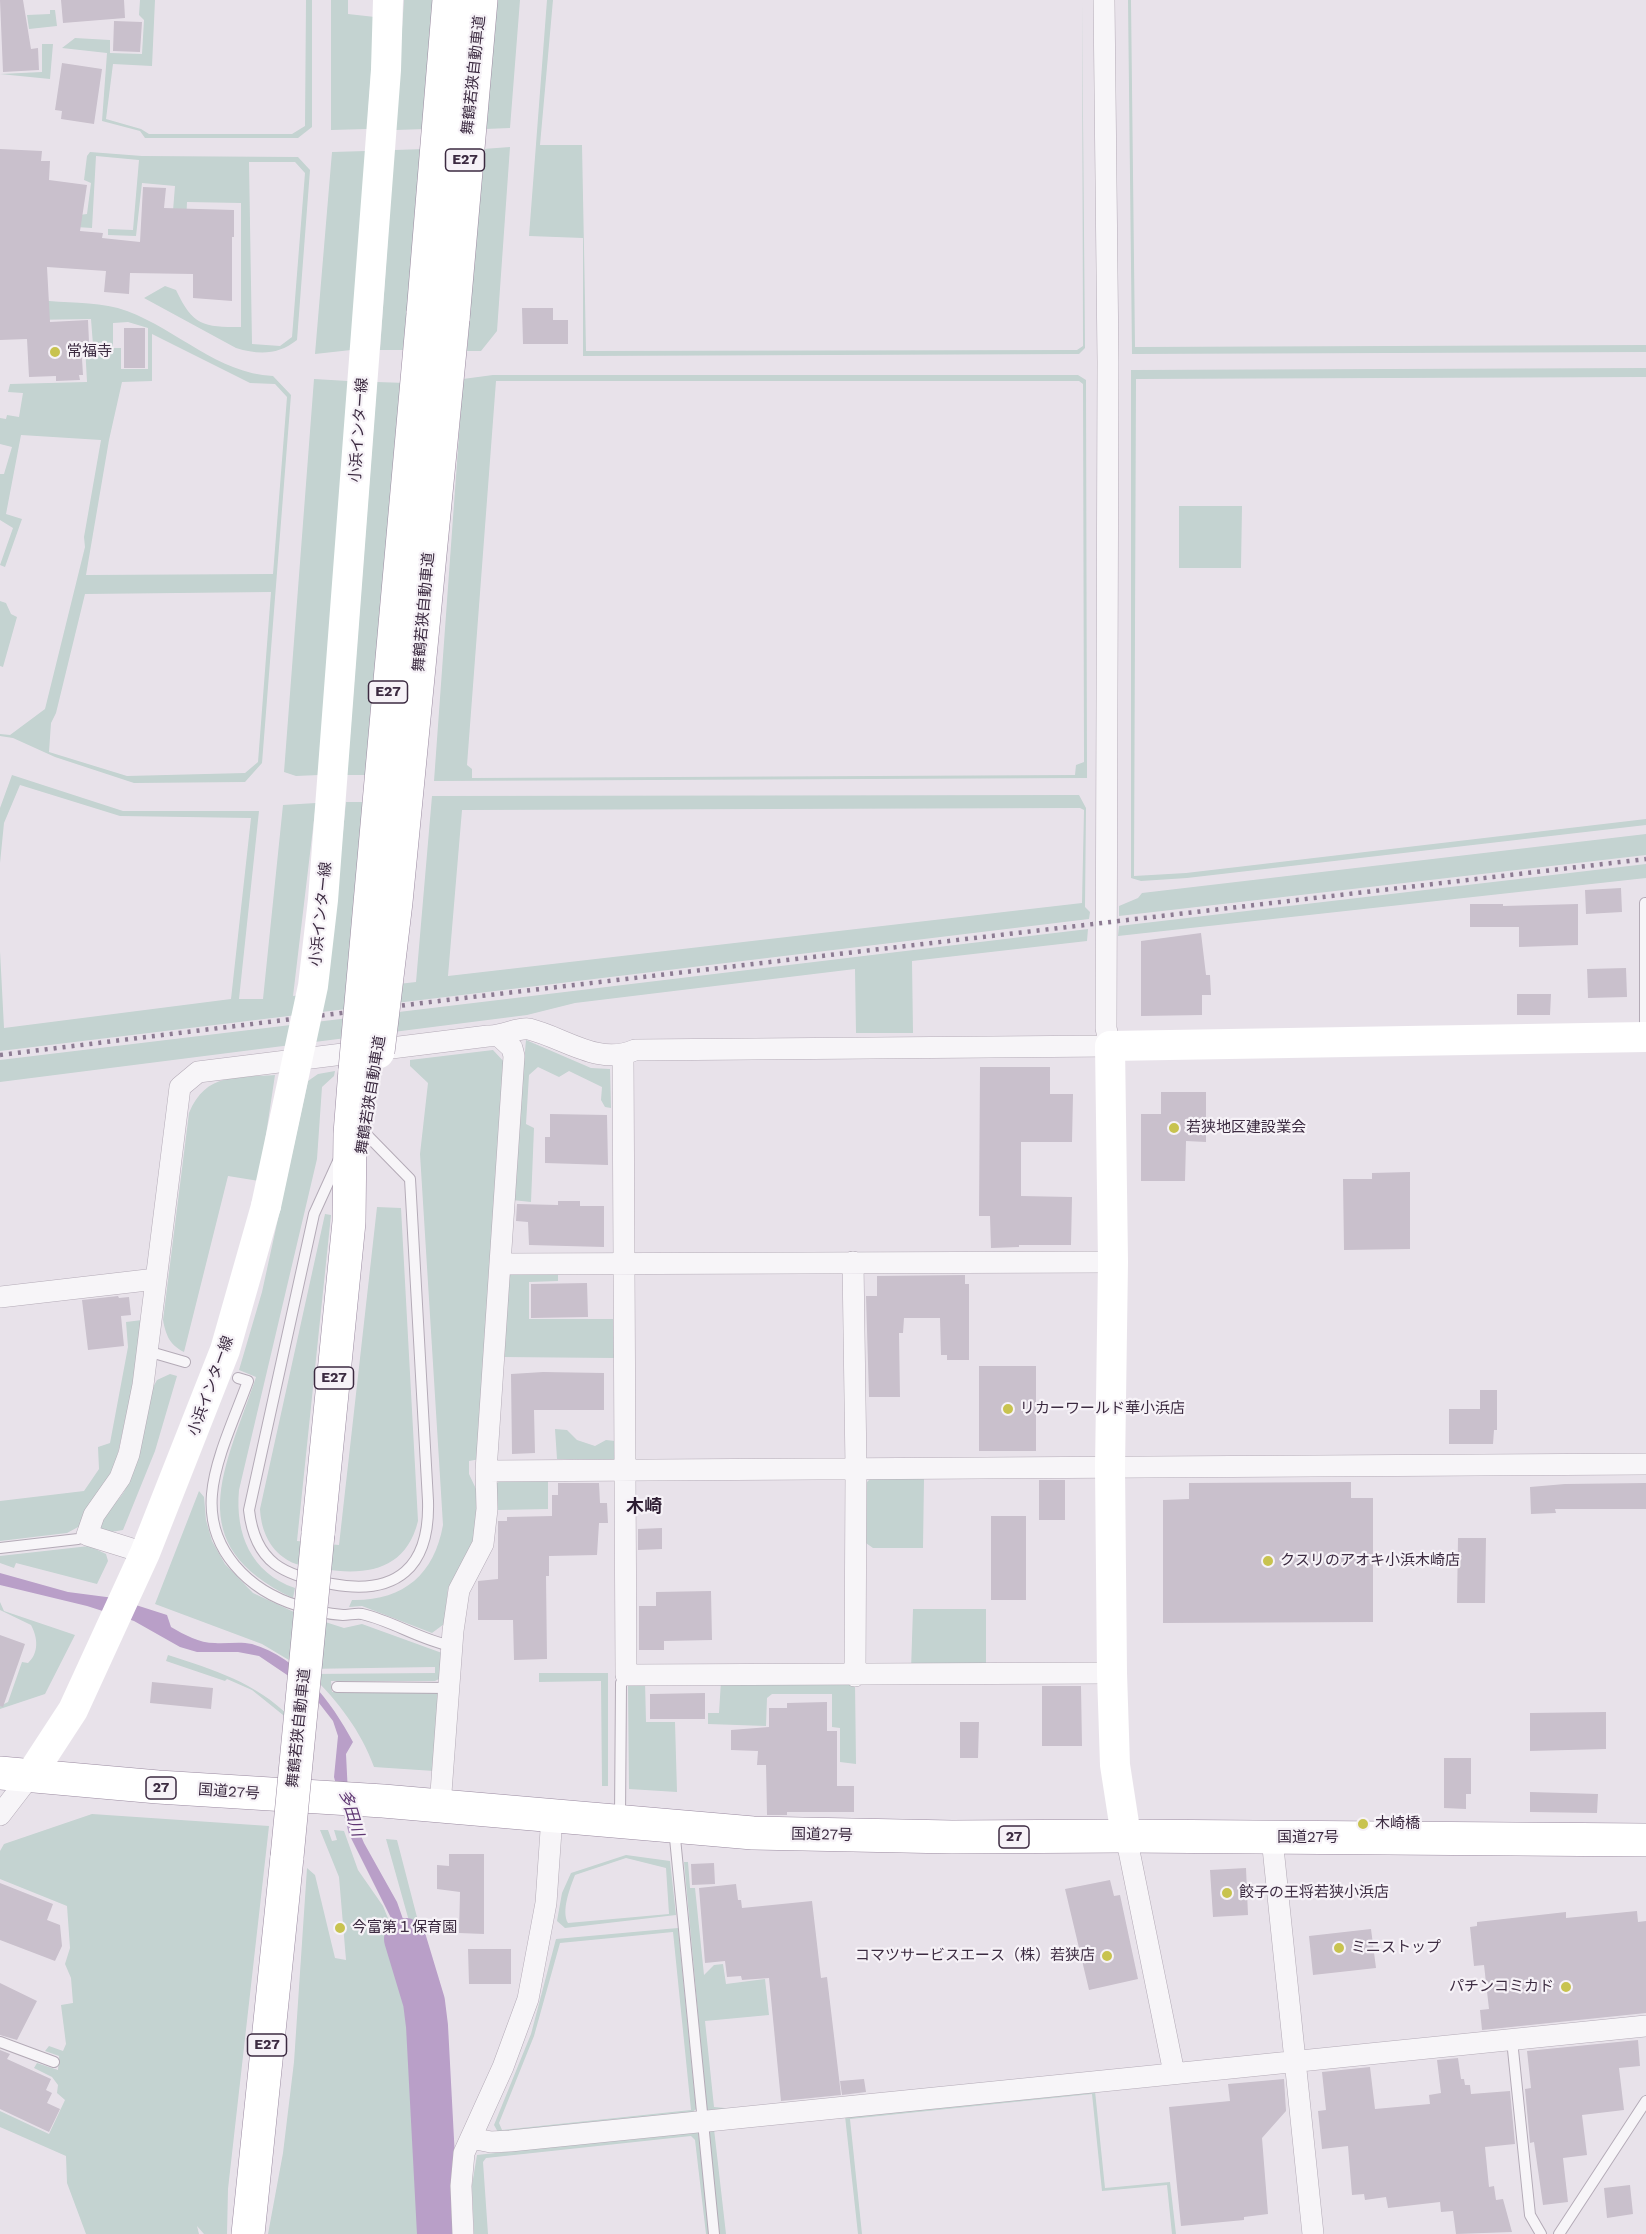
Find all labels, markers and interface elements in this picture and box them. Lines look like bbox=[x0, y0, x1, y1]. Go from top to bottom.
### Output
street label: 舞鶴若狭自動車道 bbox=[459, 14, 489, 136]
road number: E27 bbox=[446, 149, 484, 171]
place label: 常福寺 bbox=[67, 343, 112, 361]
marker: 常福寺 bbox=[48, 345, 62, 359]
street label: 小浜インター線 bbox=[346, 377, 372, 483]
street label: 舞鶴若狭自動車道 bbox=[410, 551, 438, 673]
road number: E27 bbox=[368, 681, 408, 703]
street label: 小浜インター線 bbox=[307, 861, 335, 967]
street label: 舞鶴若狭自動車道 bbox=[353, 1034, 389, 1156]
place label: 若狭地区建設業会 bbox=[1186, 1119, 1306, 1137]
marker: 若狭地区建設業会 bbox=[1167, 1121, 1181, 1135]
street label: 小浜インター線 bbox=[185, 1334, 237, 1438]
road number: E27 bbox=[314, 1367, 354, 1389]
place label: リカーワールド華小浜店 bbox=[1020, 1400, 1185, 1418]
marker: リカーワールド華小浜店 bbox=[1001, 1402, 1015, 1416]
district label: 木崎 bbox=[626, 1496, 662, 1518]
place label: クスリのアオキ小浜木崎店 bbox=[1280, 1552, 1460, 1570]
marker: クスリのアオキ小浜木崎店 bbox=[1261, 1554, 1275, 1568]
street label: 舞鶴若狭自動車道 bbox=[284, 1667, 314, 1789]
road number: 27 bbox=[146, 1777, 176, 1799]
street label: 国道27号 bbox=[198, 1781, 260, 1803]
water label: 多田川 bbox=[335, 1787, 367, 1839]
place label: 木崎橋 bbox=[1375, 1815, 1420, 1833]
marker: 木崎橋 bbox=[1356, 1817, 1370, 1831]
street label: 国道27号 bbox=[791, 1825, 853, 1845]
road number: 27 bbox=[999, 1826, 1029, 1848]
street label: 国道27号 bbox=[1277, 1829, 1339, 1847]
place label: 餃子の王将若狭小浜店 bbox=[1239, 1884, 1389, 1902]
marker: 餃子の王将若狭小浜店 bbox=[1220, 1886, 1234, 1900]
place label: 今富第１保育園 bbox=[352, 1919, 457, 1937]
marker: 今富第１保育園 bbox=[333, 1921, 347, 1935]
place label: ミニストップ bbox=[1351, 1939, 1441, 1957]
marker: ミニストップ bbox=[1332, 1941, 1346, 1955]
place label: コマツサービスエース（株）若狭店 bbox=[855, 1947, 1095, 1965]
marker: コマツサービスエース（株）若狭店 bbox=[1100, 1949, 1114, 1963]
place label: パチンコミカド bbox=[1449, 1978, 1554, 1996]
marker: パチンコミカド bbox=[1559, 1980, 1573, 1994]
road number: E27 bbox=[248, 2034, 286, 2056]

